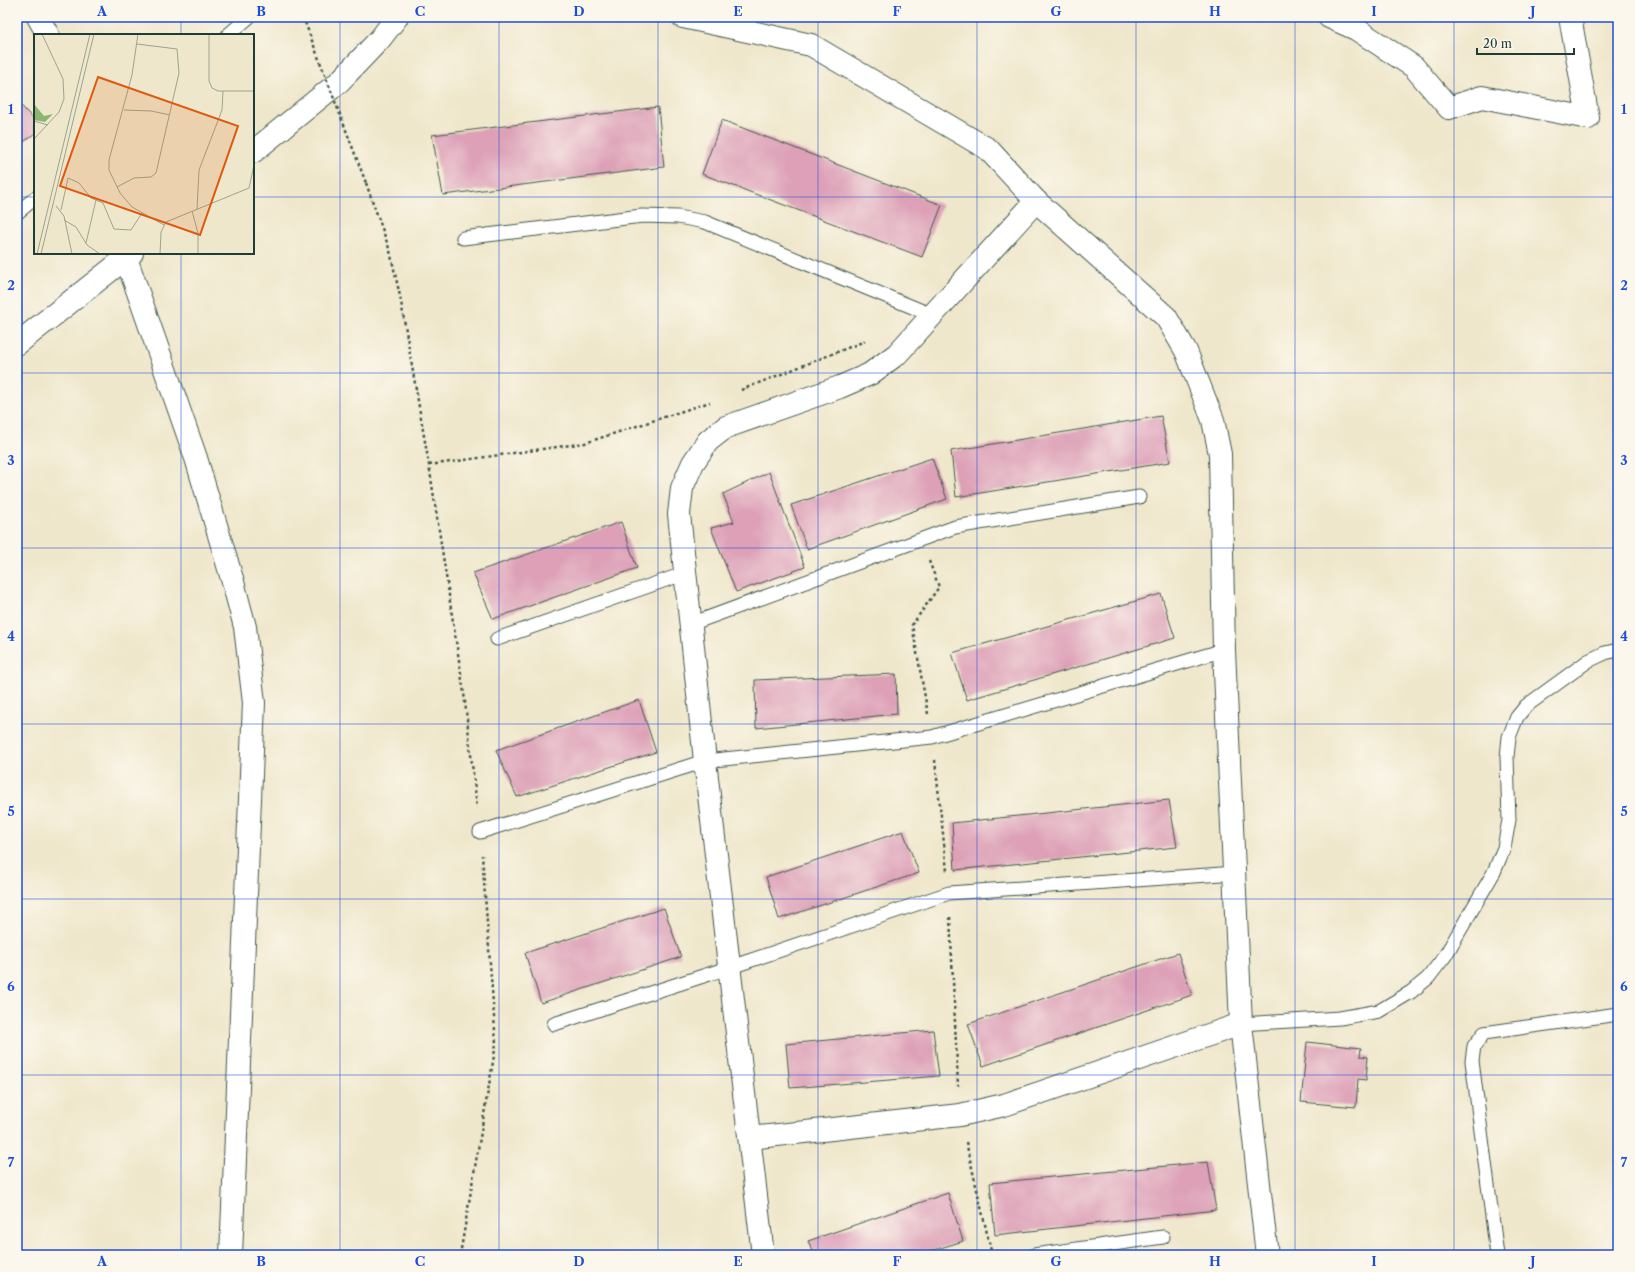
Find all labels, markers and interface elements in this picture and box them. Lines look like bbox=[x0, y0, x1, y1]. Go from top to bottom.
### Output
text: A bbox=[96, 3, 108, 19]
text: B bbox=[256, 3, 266, 19]
text: C bbox=[415, 3, 425, 19]
text: D bbox=[573, 3, 585, 19]
text: E bbox=[733, 3, 743, 19]
text: F bbox=[893, 3, 902, 19]
text: G bbox=[1050, 3, 1062, 19]
text: H bbox=[1209, 3, 1221, 19]
text: I bbox=[1371, 3, 1377, 19]
text: J bbox=[1528, 3, 1536, 19]
scale bar bbox=[1477, 30, 1574, 56]
inset map bbox=[34, 34, 254, 254]
text: 20 m bbox=[1483, 36, 1512, 51]
text: 1 bbox=[8, 101, 14, 117]
text: 1 bbox=[1621, 101, 1627, 117]
text: 2 bbox=[7, 277, 15, 293]
text: 2 bbox=[1620, 277, 1628, 293]
text: 3 bbox=[7, 452, 15, 468]
text: 3 bbox=[1620, 452, 1628, 468]
text: 4 bbox=[7, 628, 15, 644]
text: 4 bbox=[1620, 628, 1628, 644]
text: 5 bbox=[7, 803, 15, 819]
text: 5 bbox=[1620, 803, 1628, 819]
text: 6 bbox=[7, 978, 15, 994]
text: 6 bbox=[1620, 978, 1628, 994]
text: 7 bbox=[8, 1154, 15, 1170]
text: 7 bbox=[1621, 1154, 1628, 1170]
text: A bbox=[96, 1253, 108, 1269]
text: B bbox=[256, 1253, 266, 1269]
text: C bbox=[415, 1253, 425, 1269]
text: D bbox=[573, 1253, 585, 1269]
text: E bbox=[733, 1253, 743, 1269]
text: F bbox=[893, 1253, 902, 1269]
text: G bbox=[1050, 1253, 1062, 1269]
text: H bbox=[1209, 1253, 1221, 1269]
text: I bbox=[1371, 1253, 1377, 1269]
text: J bbox=[1528, 1253, 1536, 1269]

